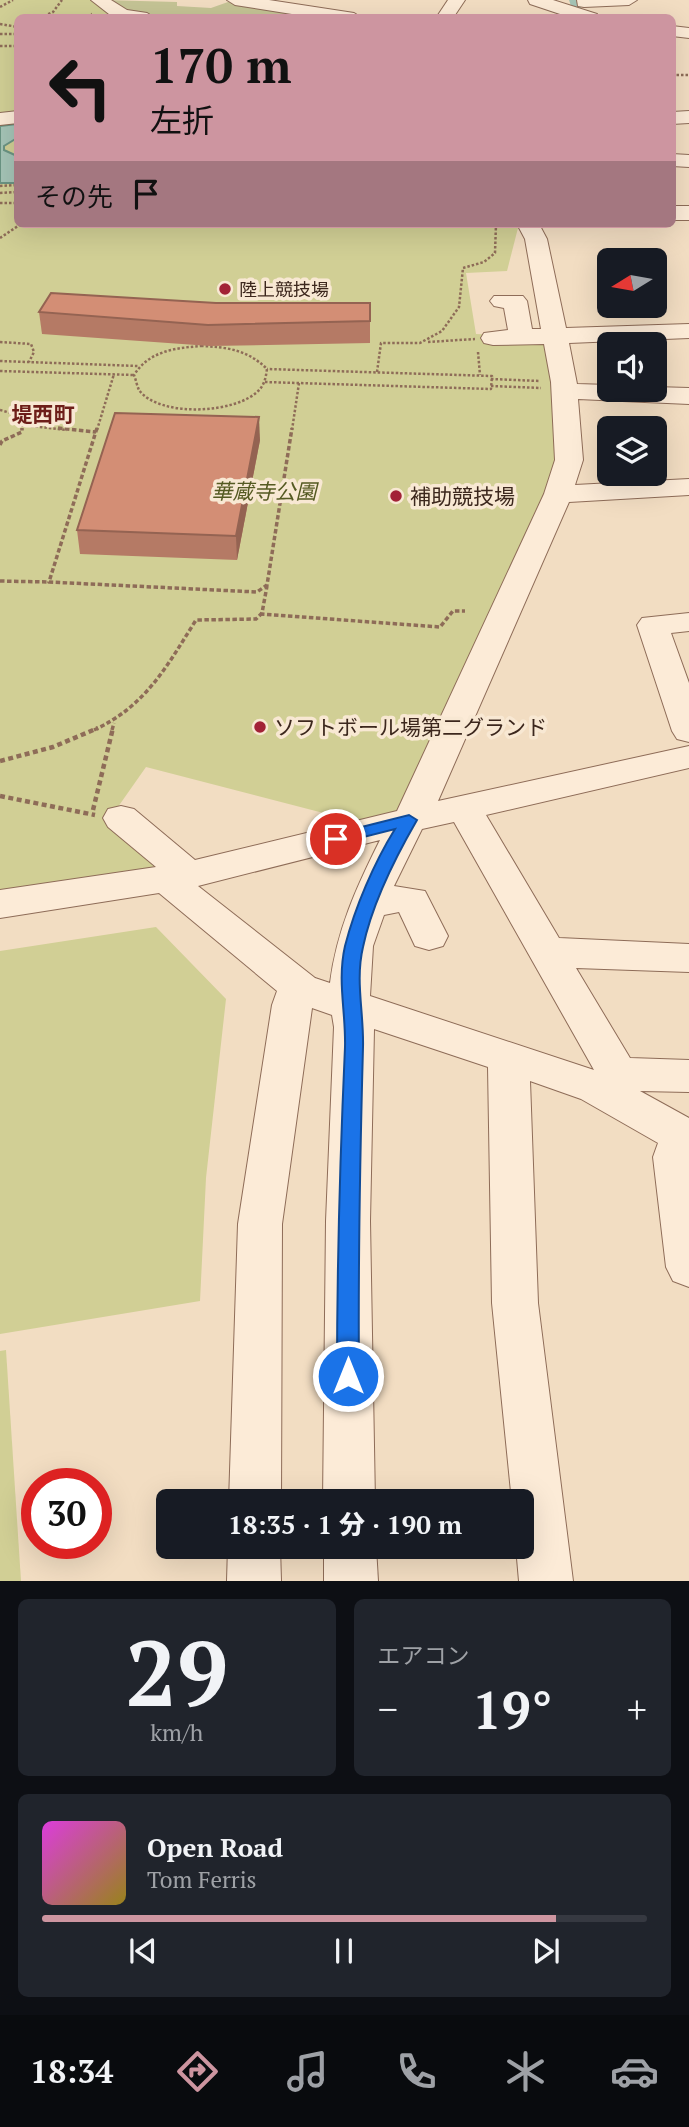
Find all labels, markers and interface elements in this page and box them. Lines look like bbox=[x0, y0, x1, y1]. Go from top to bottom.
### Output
text: 170 m bbox=[150, 32, 292, 97]
icon: left bbox=[35, 42, 126, 133]
text: 左折 bbox=[150, 99, 214, 141]
icon: arrive bbox=[127, 175, 165, 213]
text: その先 bbox=[35, 179, 113, 213]
north arrow bbox=[597, 248, 667, 318]
map controls bbox=[597, 248, 667, 486]
place label: 陸上競技場 bbox=[239, 277, 329, 301]
marker: 陸上競技場 bbox=[217, 281, 233, 297]
button: sound bbox=[597, 332, 667, 402]
district label: 堤西町 bbox=[12, 400, 75, 428]
button: layers bbox=[597, 416, 667, 486]
park label: 華蔵寺公園 bbox=[212, 477, 319, 505]
place label: 補助競技場 bbox=[410, 482, 515, 510]
marker: 補助競技場 bbox=[388, 488, 404, 504]
place label: ソフトボール場第二グランド bbox=[274, 713, 547, 741]
marker: ソフトボール場第二グランド bbox=[252, 719, 268, 735]
pin bbox=[306, 809, 366, 869]
icon: arrive bbox=[317, 820, 355, 858]
position arrow bbox=[311, 1339, 385, 1413]
speed limit sign: 30 bbox=[21, 1468, 112, 1559]
text: 18:35 · 1 分 · 190 m bbox=[228, 1507, 462, 1541]
text: 29 bbox=[125, 1611, 228, 1732]
text: エアコン bbox=[378, 1640, 470, 1671]
text: 19° bbox=[472, 1675, 552, 1744]
text: − bbox=[378, 1684, 398, 1734]
text: + bbox=[627, 1684, 647, 1734]
text: km/h bbox=[150, 1717, 203, 1748]
text: Open Road bbox=[147, 1830, 283, 1864]
text: Tom Ferris bbox=[147, 1864, 257, 1895]
icon: previous bbox=[124, 1932, 162, 1970]
icon: pause bbox=[325, 1932, 363, 1970]
icon: next bbox=[527, 1932, 565, 1970]
icon: directions bbox=[173, 2047, 222, 2096]
icon: music bbox=[283, 2047, 332, 2096]
icon: phone bbox=[392, 2047, 441, 2096]
icon: climate bbox=[501, 2047, 550, 2096]
icon: car bbox=[610, 2047, 659, 2096]
text: 18:34 bbox=[30, 2050, 113, 2092]

